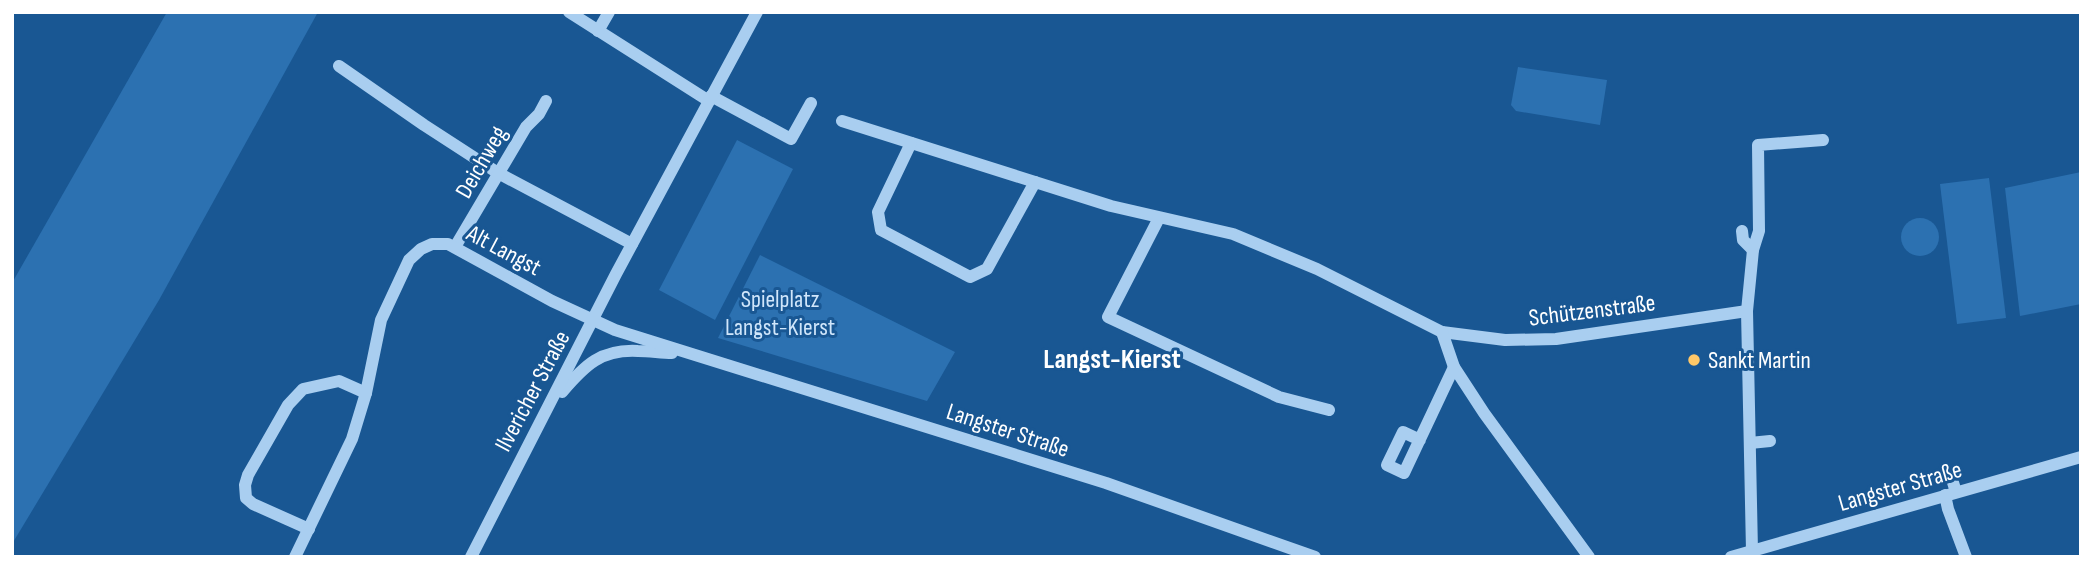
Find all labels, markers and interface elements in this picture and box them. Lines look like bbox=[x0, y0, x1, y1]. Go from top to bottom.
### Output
street label: Deichweg bbox=[449, 121, 514, 203]
street label: Alt Langst bbox=[461, 218, 546, 282]
park label: Spielplatz Langst-Kierst bbox=[725, 285, 835, 342]
street label: Schützenstraße bbox=[1527, 288, 1657, 333]
street label: Ilvericher Straße bbox=[488, 326, 576, 457]
district label: Langst-Kierst bbox=[1043, 343, 1181, 376]
place label: Sankt Martin bbox=[1708, 346, 1811, 375]
marker: Sankt Martin bbox=[1686, 352, 1702, 368]
street label: Langster Straße bbox=[943, 397, 1073, 464]
street label: Langster Straße bbox=[1835, 455, 1965, 518]

